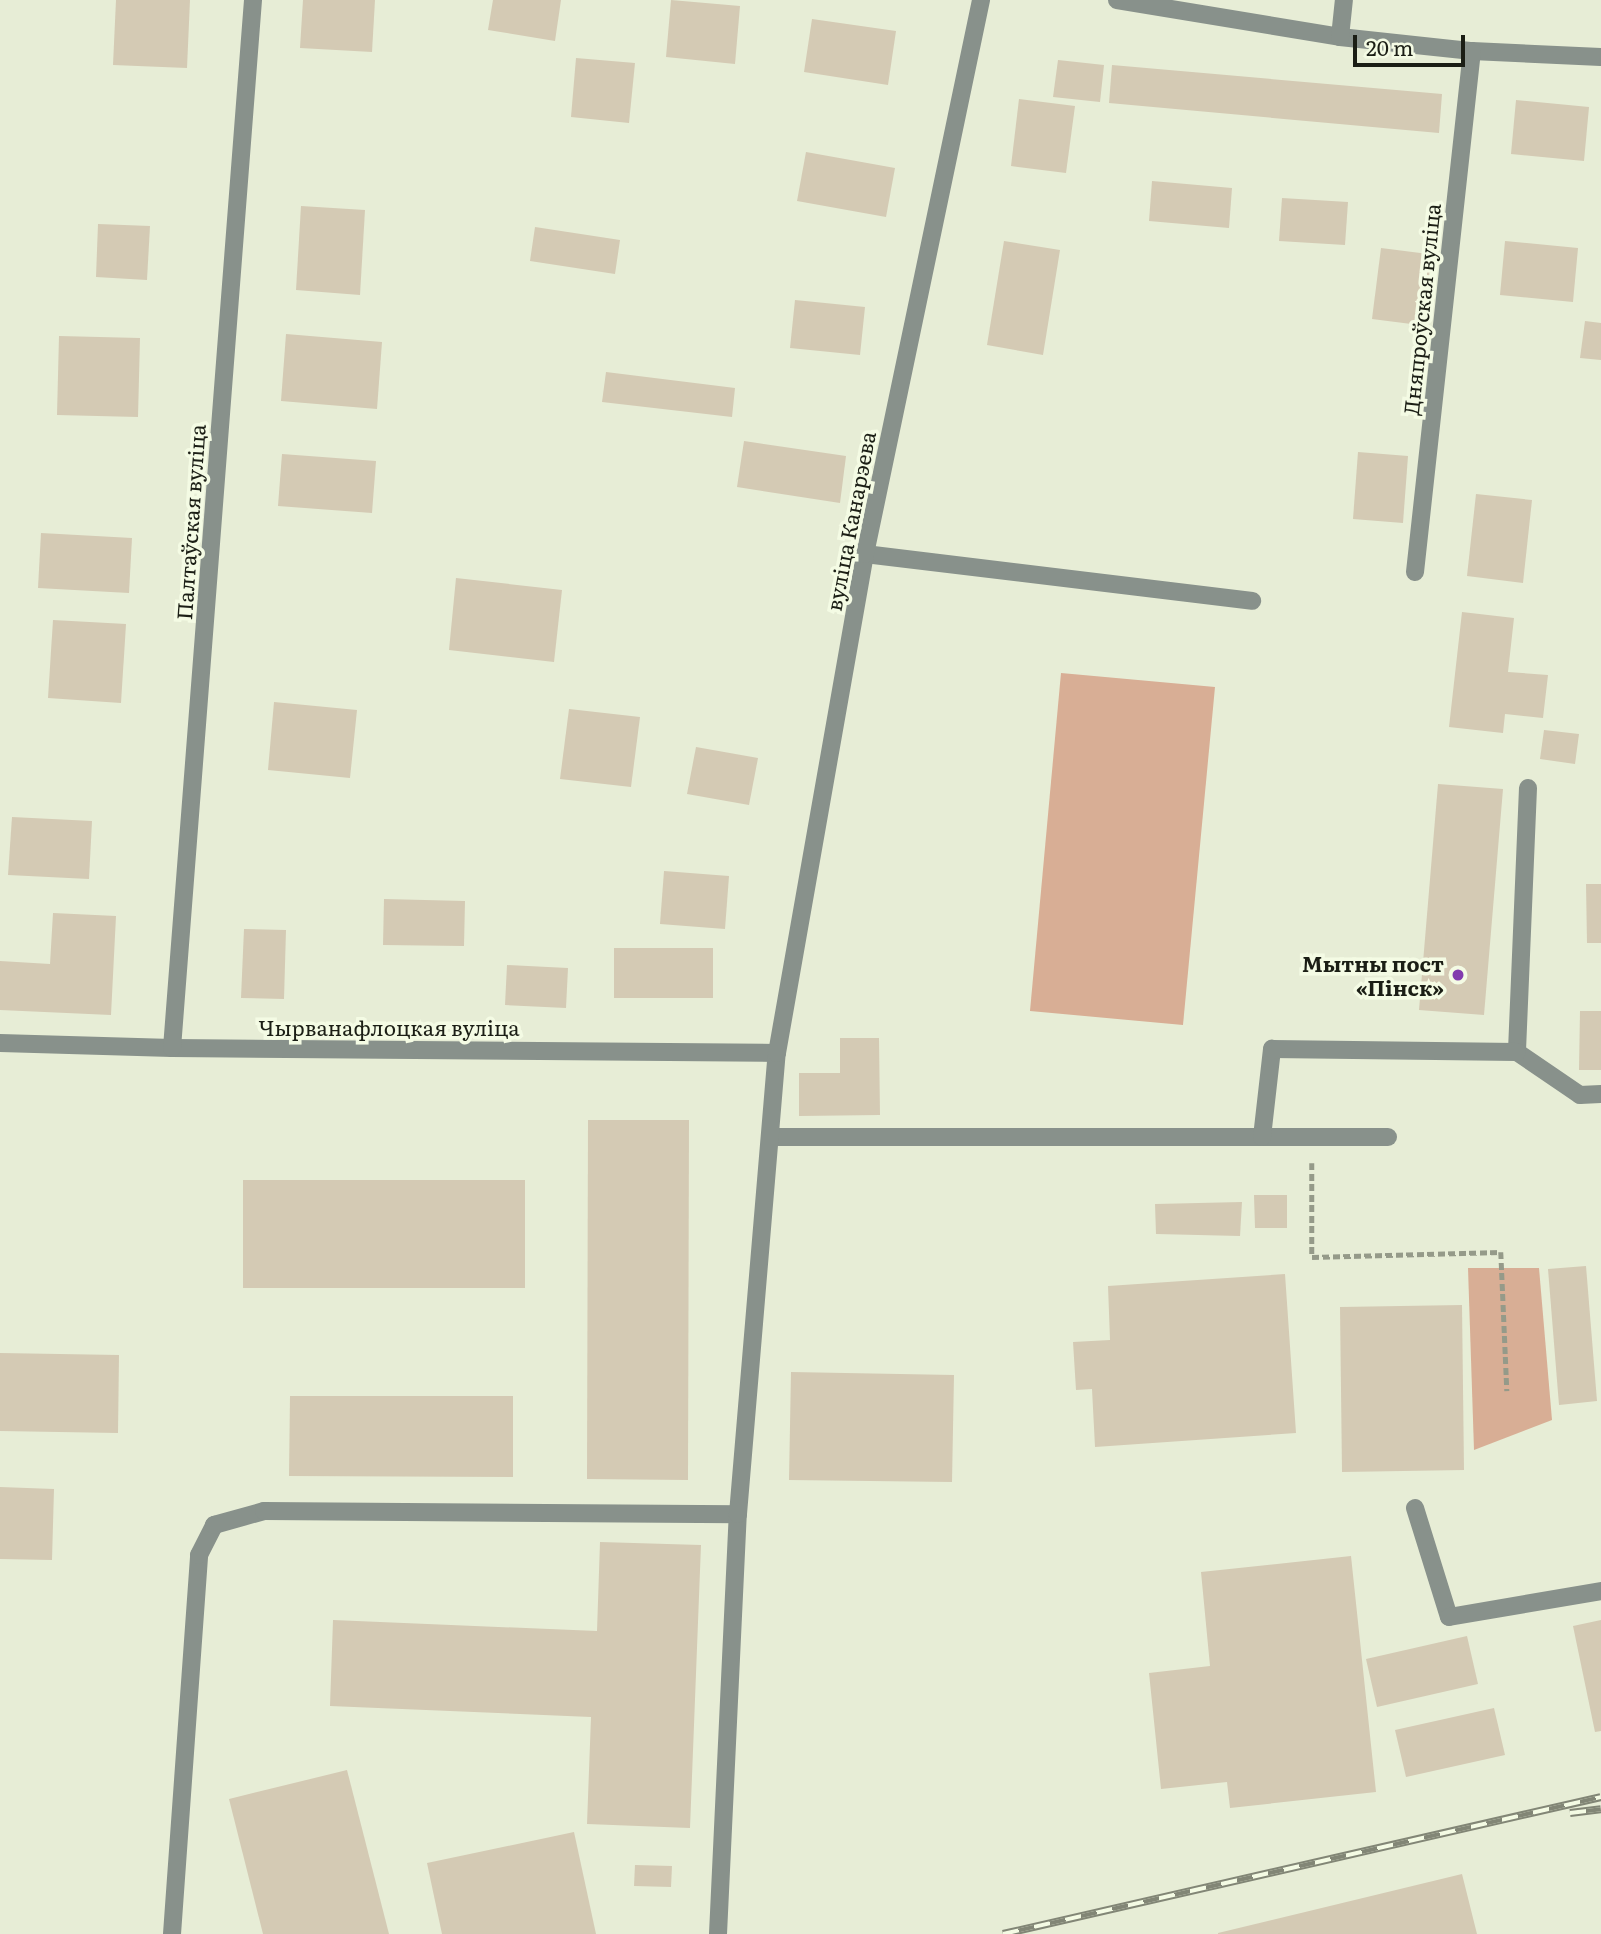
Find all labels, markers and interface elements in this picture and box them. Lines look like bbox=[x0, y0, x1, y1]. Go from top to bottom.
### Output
scale bar bbox=[1356, 21, 1468, 65]
text: 20 m bbox=[1366, 31, 1413, 62]
street label: Дняпроўская вуліца bbox=[1397, 202, 1445, 416]
street label: Палтаўская вуліца bbox=[171, 423, 209, 621]
street label: вуліца Канарэева bbox=[820, 429, 880, 613]
place label: Мытны пост «Пінск» bbox=[1302, 950, 1444, 1000]
marker: Мытны пост «Пінск» bbox=[1450, 967, 1466, 983]
street label: Чырванафлоцкая вуліца bbox=[258, 1014, 520, 1040]

